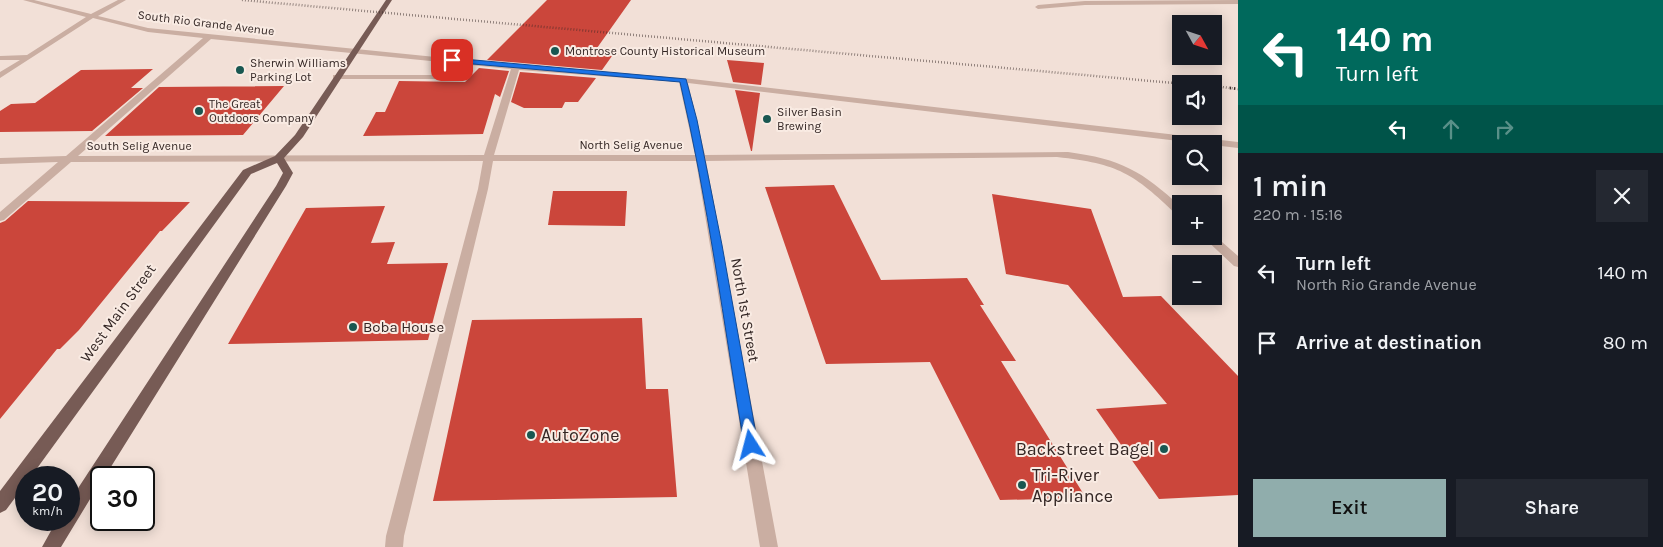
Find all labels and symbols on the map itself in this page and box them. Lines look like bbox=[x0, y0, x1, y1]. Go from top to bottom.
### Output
street label: South Rio Grande Avenue bbox=[137, 8, 275, 38]
north arrow bbox=[1172, 15, 1222, 65]
pin bbox=[431, 39, 473, 81]
place label: Montrose County Historical Museum bbox=[565, 44, 765, 58]
marker: Montrose County Historical Museum bbox=[549, 45, 561, 57]
place label: Sherwin Williams Parking Lot bbox=[250, 56, 346, 84]
marker: Sherwin Williams Parking Lot bbox=[234, 64, 246, 76]
place label: The Great Outdoors Company bbox=[209, 97, 314, 125]
marker: The Great Outdoors Company bbox=[193, 105, 205, 117]
place label: Silver Basin Brewing bbox=[777, 105, 842, 133]
marker: Silver Basin Brewing bbox=[761, 113, 773, 125]
street label: North Selig Avenue bbox=[579, 138, 683, 152]
street label: South Selig Avenue bbox=[86, 139, 192, 153]
street label: North 1st Street bbox=[727, 257, 763, 364]
street label: West Main Street bbox=[76, 260, 160, 366]
place label: Boba House bbox=[363, 318, 444, 336]
marker: Boba House bbox=[347, 321, 359, 333]
position arrow bbox=[724, 418, 776, 470]
place label: AutoZone bbox=[541, 424, 619, 446]
marker: AutoZone bbox=[525, 429, 537, 441]
place label: Backstreet Bagel bbox=[1016, 438, 1154, 460]
marker: Backstreet Bagel bbox=[1158, 443, 1170, 455]
place label: Tri-River Appliance bbox=[1032, 464, 1113, 507]
speed limit sign: 30 bbox=[90, 466, 155, 531]
marker: Tri-River Appliance bbox=[1016, 479, 1028, 491]

